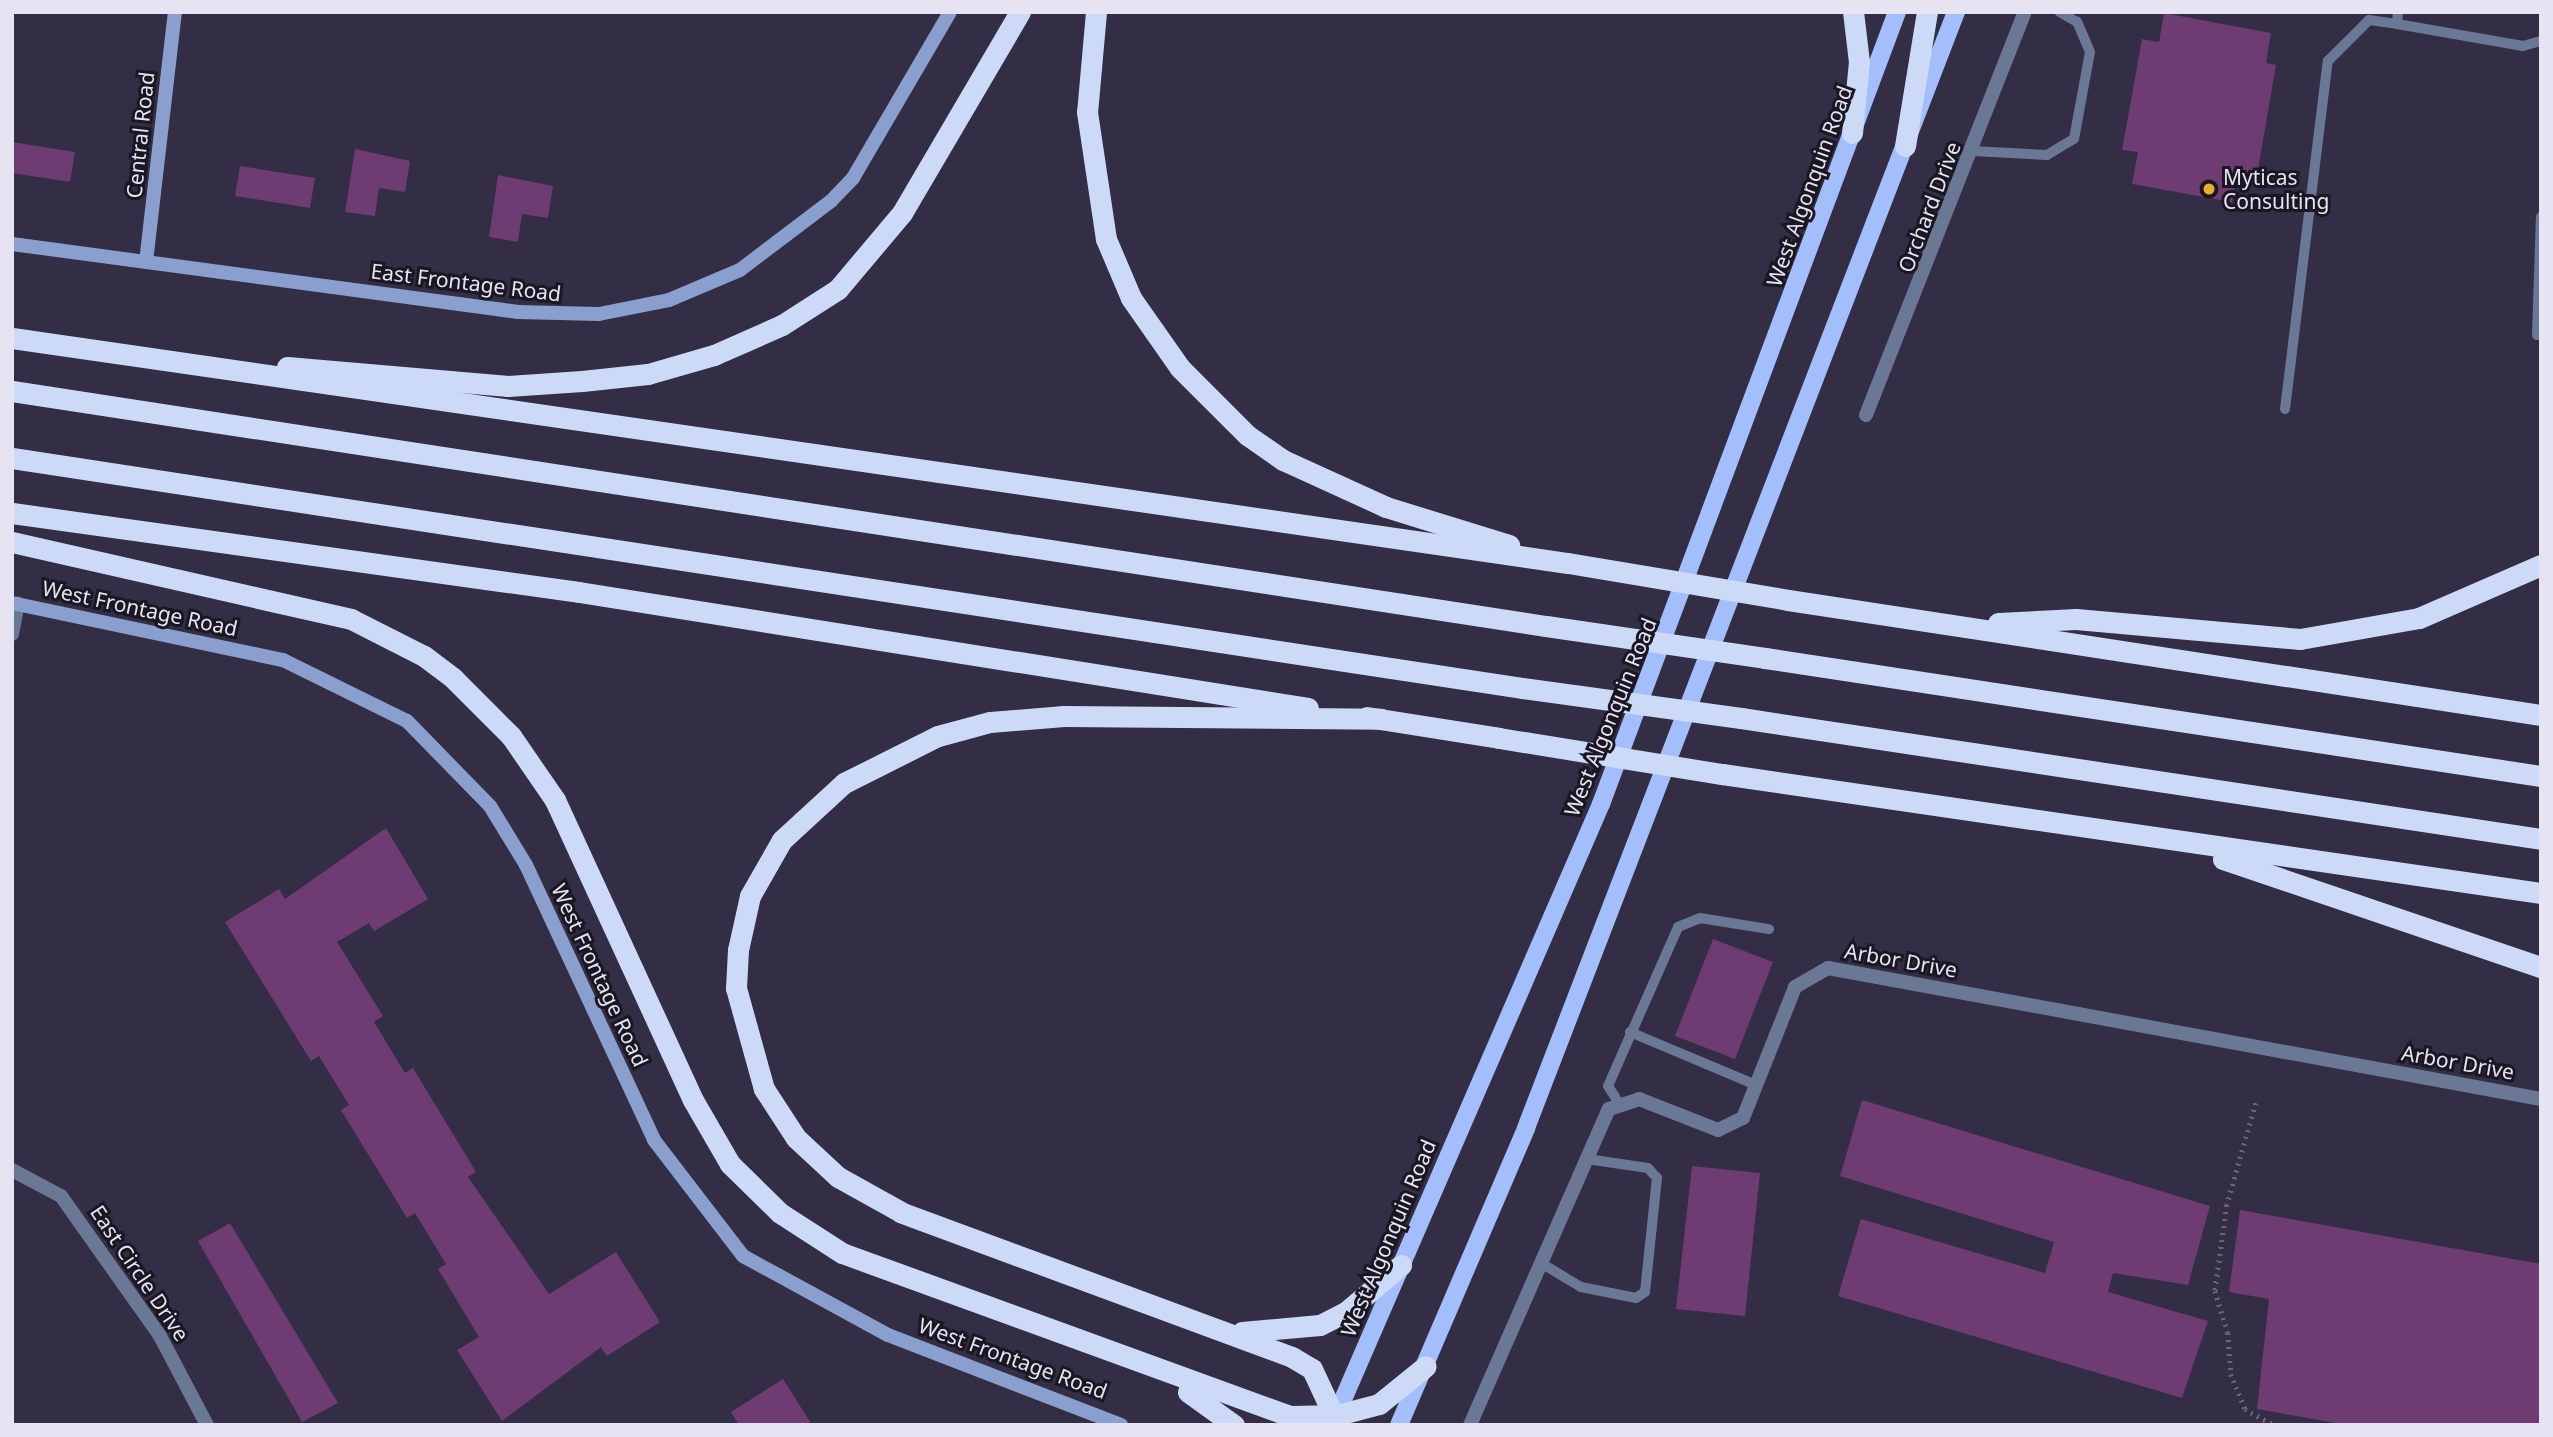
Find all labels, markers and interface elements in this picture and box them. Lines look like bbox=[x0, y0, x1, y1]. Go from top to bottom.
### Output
street label: Central Road bbox=[121, 71, 159, 199]
street label: West Algonquin Road bbox=[1761, 82, 1857, 290]
street label: Orchard Drive bbox=[1892, 138, 1966, 276]
place label: Myticas Consulting bbox=[2223, 164, 2329, 214]
marker: Myticas Consulting bbox=[2201, 181, 2217, 197]
street label: East Frontage Road bbox=[369, 258, 563, 306]
street label: West Frontage Road bbox=[40, 575, 240, 641]
street label: West Algonquin Road bbox=[1559, 614, 1661, 820]
street label: West Frontage Road bbox=[547, 880, 653, 1070]
street label: Arbor Drive bbox=[1843, 938, 1959, 982]
street label: Arbor Drive bbox=[2400, 1040, 2516, 1084]
street label: West Algonquin Road bbox=[1335, 1136, 1441, 1340]
street label: East Circle Drive bbox=[85, 1200, 195, 1346]
street label: West Frontage Road bbox=[915, 1312, 1111, 1404]

